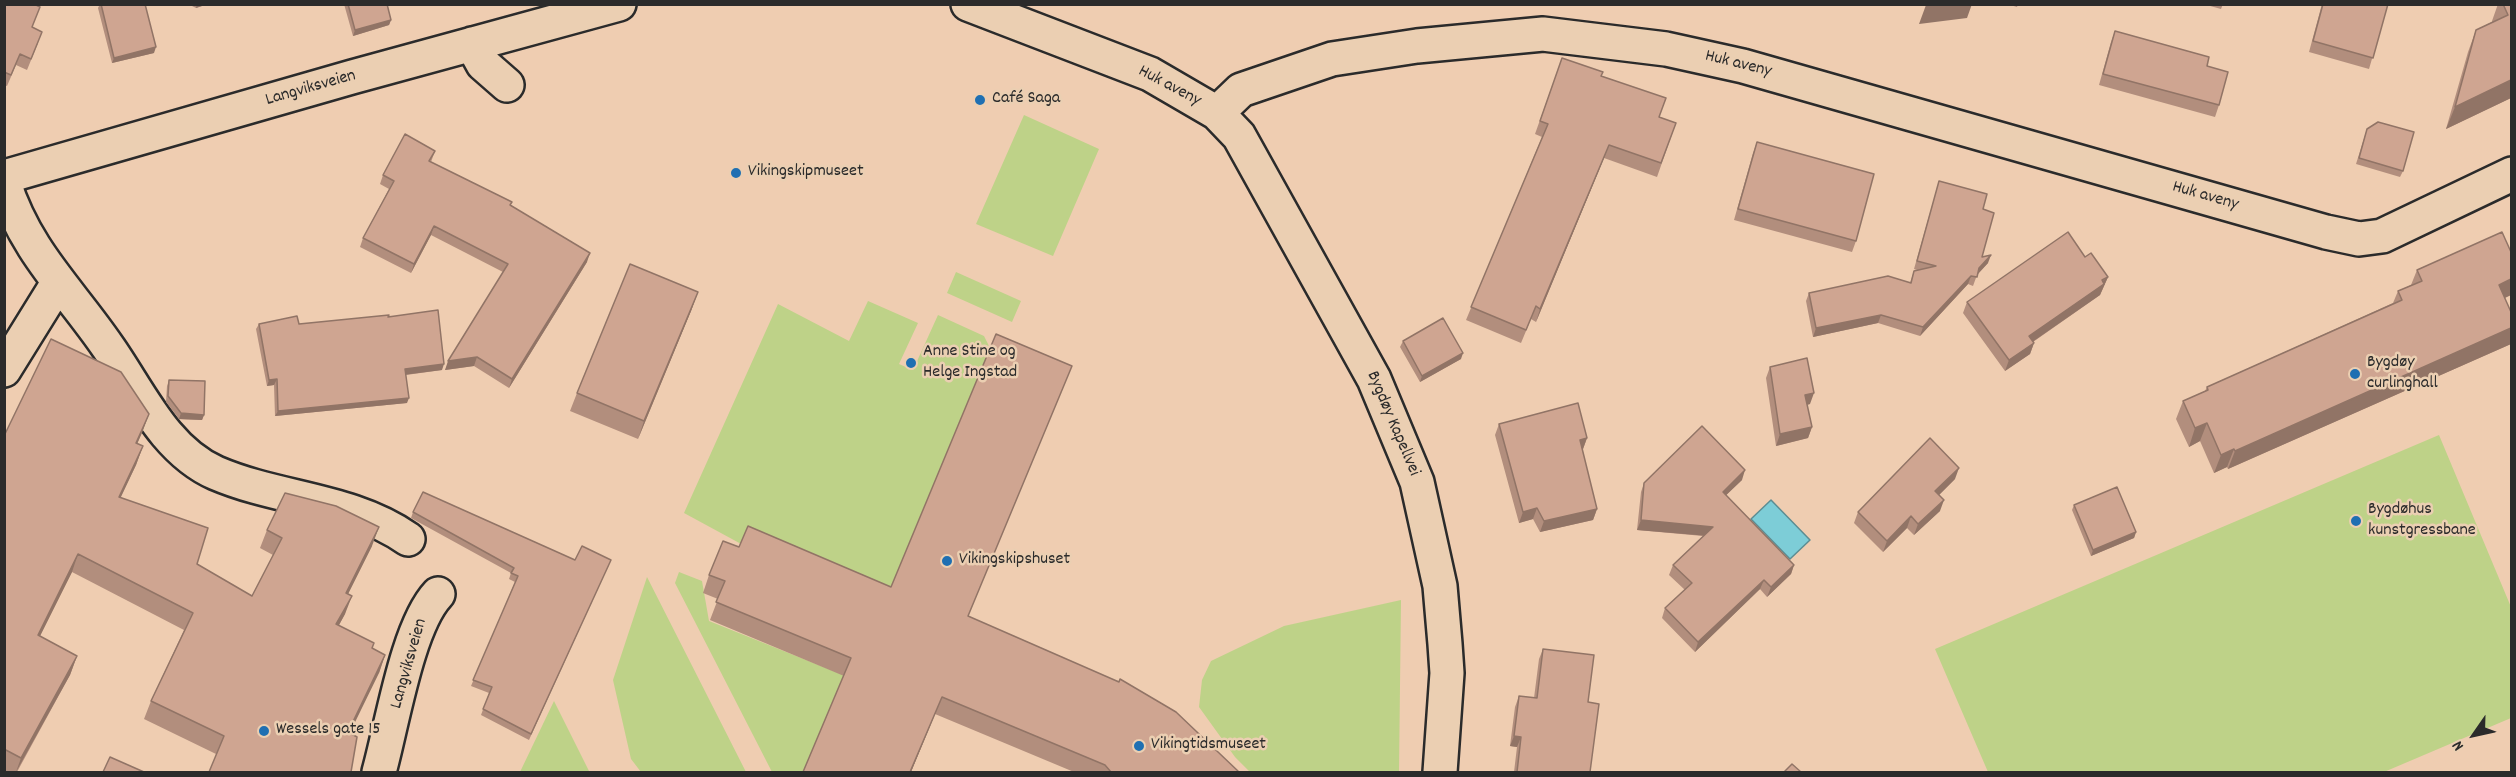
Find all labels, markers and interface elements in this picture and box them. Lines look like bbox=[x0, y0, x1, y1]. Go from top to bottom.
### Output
street label: Huk aveny bbox=[1702, 46, 1774, 84]
street label: Huk aveny bbox=[1134, 62, 1204, 112]
street label: Langviksveien bbox=[263, 66, 359, 112]
place label: Café Saga bbox=[992, 89, 1060, 111]
marker: Café Saga bbox=[973, 93, 987, 107]
place label: Vikingskipmuseet bbox=[748, 162, 864, 184]
marker: Vikingskipmuseet bbox=[729, 166, 743, 180]
street label: Huk aveny bbox=[2169, 177, 2241, 217]
place label: Anne Stine og Helge Ingstad bbox=[923, 342, 1017, 385]
place label: Bygdøy curlinghall bbox=[2367, 353, 2438, 395]
marker: Anne Stine og Helge Ingstad bbox=[904, 356, 918, 370]
marker: Bygdøy curlinghall bbox=[2348, 367, 2362, 381]
street label: Bygdøy Kapellvei bbox=[1360, 368, 1424, 480]
place label: Bygdøhus kunstgressbane bbox=[2368, 500, 2476, 542]
marker: Bygdøhus kunstgressbane bbox=[2349, 514, 2363, 528]
place label: Vikingskipshuset bbox=[959, 550, 1070, 572]
marker: Vikingskipshuset bbox=[940, 554, 954, 568]
street label: Langviksveien bbox=[387, 616, 433, 712]
north arrow bbox=[2444, 705, 2504, 765]
place label: Wessels gate 15 bbox=[276, 720, 381, 742]
marker: Wessels gate 15 bbox=[257, 724, 271, 738]
place label: Vikingtidsmuseet bbox=[1151, 735, 1266, 757]
text: N bbox=[2447, 736, 2470, 755]
marker: Vikingtidsmuseet bbox=[1132, 739, 1146, 753]

